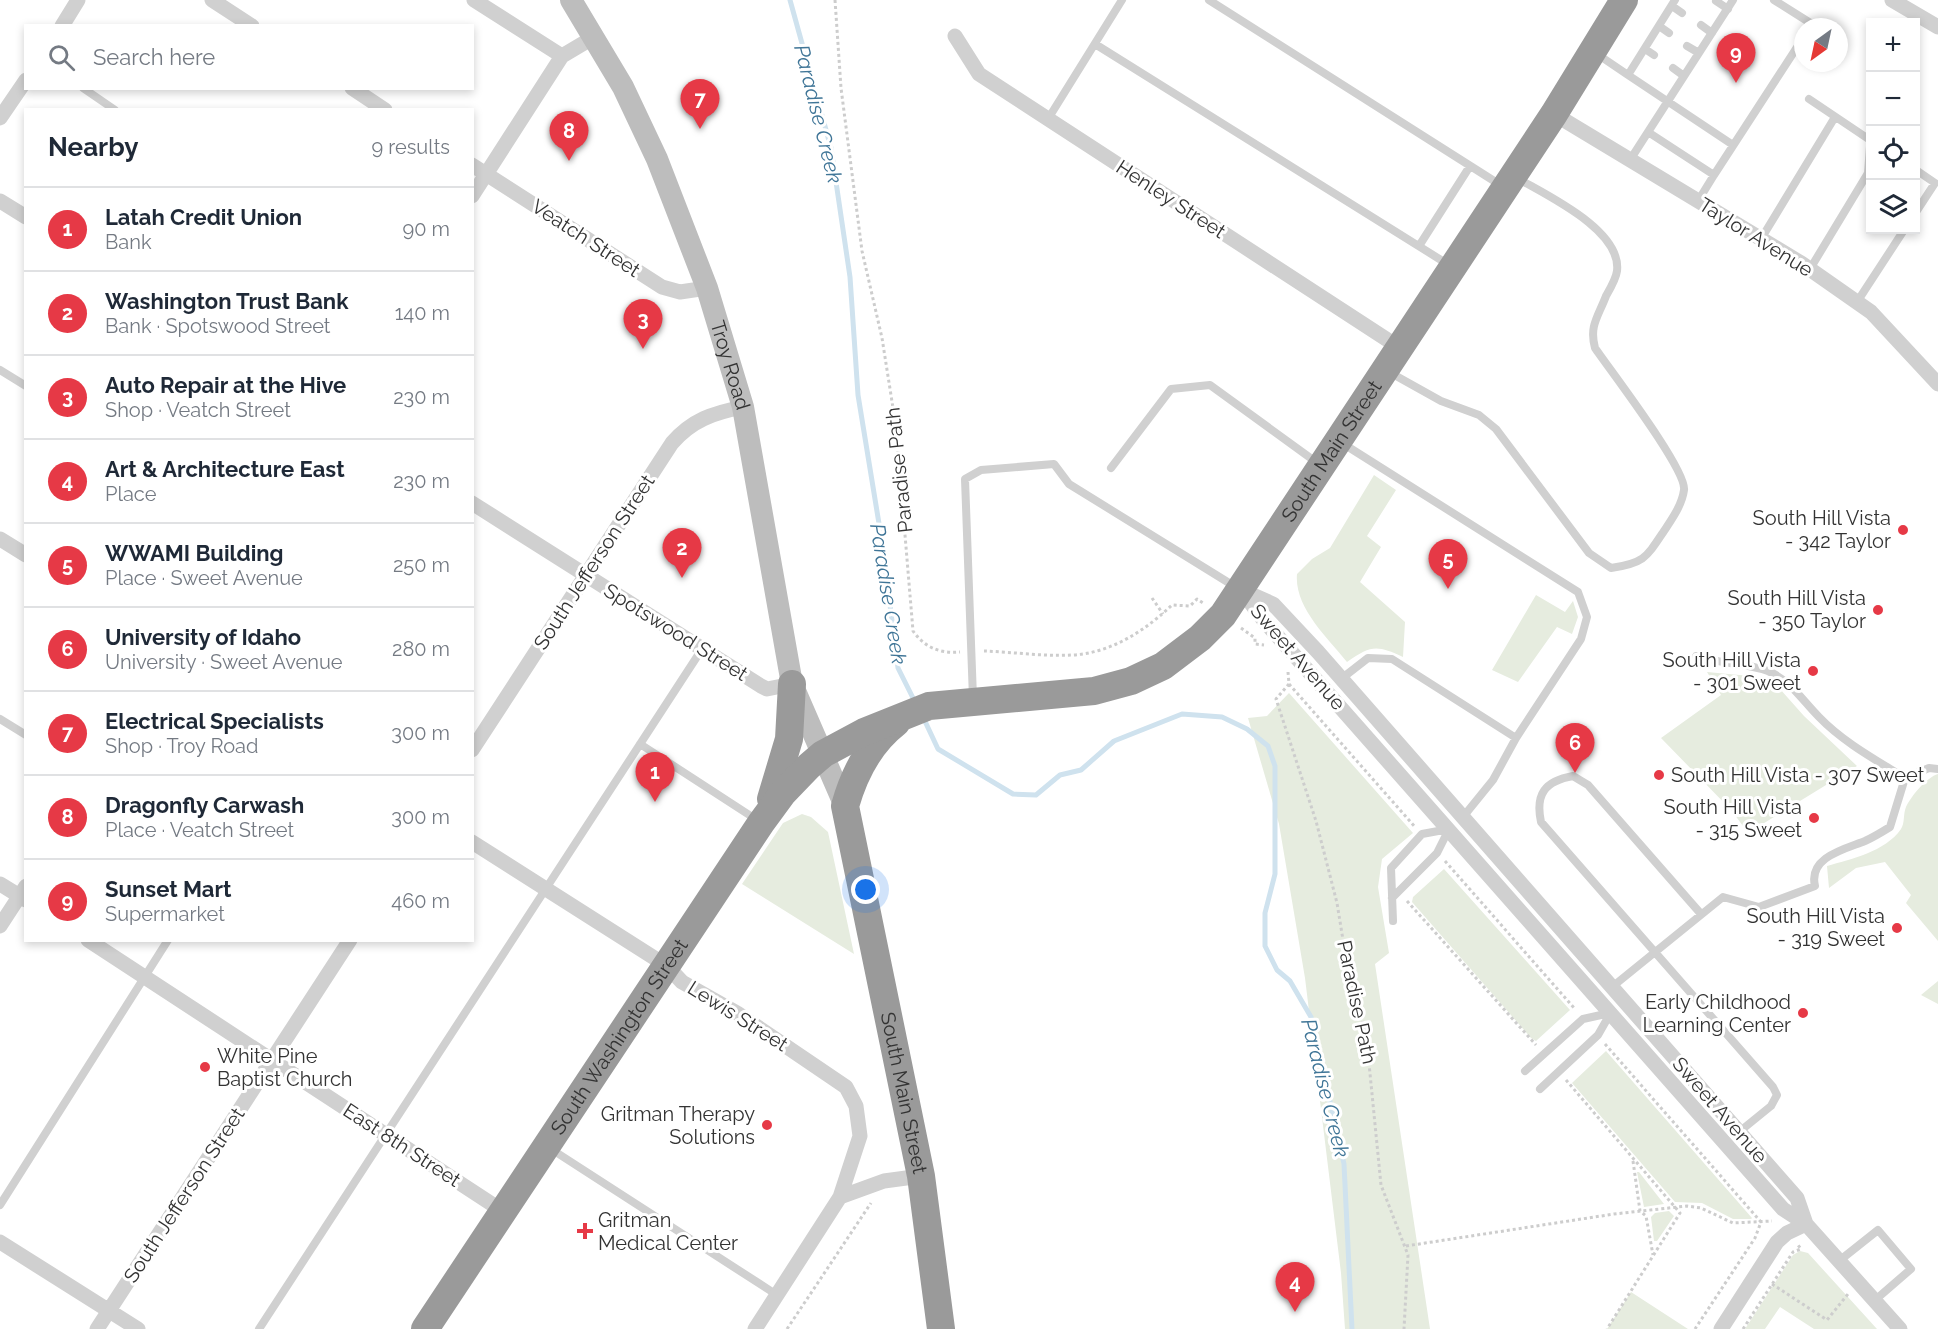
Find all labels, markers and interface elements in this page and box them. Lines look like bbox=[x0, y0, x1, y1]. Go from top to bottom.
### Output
north arrow bbox=[1794, 18, 1848, 72]
map controls bbox=[1866, 18, 1920, 234]
button: + bbox=[1866, 18, 1920, 72]
search box bbox=[24, 24, 474, 90]
pin: 9 bbox=[1716, 34, 1756, 83]
icon: search bbox=[45, 41, 78, 74]
water label: Paradise Creek bbox=[789, 42, 848, 186]
text: Search here bbox=[93, 44, 215, 70]
button: − bbox=[1866, 72, 1920, 126]
pin: 7 bbox=[680, 80, 720, 129]
pin: 8 bbox=[550, 112, 588, 161]
button: locate bbox=[1866, 126, 1920, 180]
text: Nearby bbox=[48, 132, 138, 162]
text: 9 results bbox=[371, 135, 450, 159]
street label: Henley Street bbox=[1112, 155, 1231, 243]
button: layers bbox=[1866, 180, 1920, 234]
street label: Taylor Avenue bbox=[1694, 192, 1818, 282]
street label: Veatch Street bbox=[527, 194, 645, 282]
text: Latah Credit Union bbox=[105, 204, 302, 230]
text: 1 bbox=[63, 217, 72, 241]
text: 90 m bbox=[403, 217, 450, 241]
text: Bank bbox=[105, 230, 151, 254]
text: Washington Trust Bank bbox=[105, 288, 348, 314]
pin: 3 bbox=[624, 300, 662, 349]
text: 2 bbox=[62, 301, 73, 325]
text: 140 m bbox=[395, 301, 450, 325]
text: Bank · Spotswood Street bbox=[105, 314, 331, 338]
street label: Troy Road bbox=[706, 318, 755, 413]
text: Auto Repair at the Hive bbox=[105, 372, 346, 398]
street label: South Main Street bbox=[1276, 375, 1387, 526]
text: 3 bbox=[62, 385, 73, 409]
text: 230 m bbox=[393, 385, 450, 409]
text: Shop · Veatch Street bbox=[105, 398, 291, 422]
street label: Paradise Path bbox=[880, 406, 918, 534]
text: Art & Architecture East bbox=[105, 456, 345, 482]
text: 4 bbox=[62, 469, 73, 493]
text: 230 m bbox=[393, 469, 450, 493]
street label: South Jefferson Street bbox=[528, 470, 660, 654]
text: Place bbox=[105, 482, 156, 506]
place label: South Hill Vista - 342 Taylor bbox=[1753, 506, 1891, 553]
water label: Paradise Creek bbox=[865, 522, 912, 666]
marker: South Hill Vista - 342 Taylor bbox=[1896, 523, 1910, 537]
pin: 2 bbox=[662, 528, 702, 578]
text: WWAMI Building bbox=[105, 540, 284, 566]
pin: 5 bbox=[1428, 540, 1468, 589]
text: 5 bbox=[62, 553, 73, 577]
text: 250 m bbox=[393, 553, 450, 577]
text: Place · Sweet Avenue bbox=[105, 566, 303, 590]
street label: Spotswood Street bbox=[600, 578, 753, 686]
place label: South Hill Vista - 350 Taylor bbox=[1728, 586, 1866, 633]
street label: Sweet Avenue bbox=[1245, 599, 1351, 715]
marker: South Hill Vista - 350 Taylor bbox=[1871, 603, 1885, 617]
text: University of Idaho bbox=[105, 624, 301, 650]
text: 6 bbox=[61, 637, 74, 661]
text: 280 m bbox=[392, 637, 450, 661]
place label: South Hill Vista - 301 Sweet bbox=[1663, 648, 1801, 695]
text: University · Sweet Avenue bbox=[105, 650, 343, 674]
marker: South Hill Vista - 301 Sweet bbox=[1806, 664, 1820, 678]
text: Electrical Specialists bbox=[105, 708, 324, 734]
text: 7 bbox=[62, 721, 73, 745]
text: 300 m bbox=[391, 721, 450, 745]
pin: 6 bbox=[1556, 724, 1594, 773]
text: Shop · Troy Road bbox=[105, 734, 258, 758]
pin: 1 bbox=[636, 752, 674, 802]
place label: South Hill Vista - 307 Sweet bbox=[1671, 763, 1925, 787]
marker: South Hill Vista - 307 Sweet bbox=[1652, 768, 1666, 782]
text: Dragonfly Carwash bbox=[105, 792, 304, 818]
place label: South Hill Vista - 315 Sweet bbox=[1664, 795, 1802, 842]
text: 8 bbox=[61, 805, 74, 829]
text: 300 m bbox=[391, 805, 450, 829]
marker: South Hill Vista - 315 Sweet bbox=[1807, 811, 1821, 825]
text: Place · Veatch Street bbox=[105, 818, 294, 842]
your location bbox=[851, 875, 880, 904]
text: Sunset Mart bbox=[105, 876, 231, 902]
text: 9 bbox=[62, 889, 73, 913]
text: 460 m bbox=[391, 889, 450, 913]
text: Supermarket bbox=[105, 902, 225, 926]
place label: South Hill Vista - 319 Sweet bbox=[1747, 904, 1885, 951]
marker: South Hill Vista - 319 Sweet bbox=[1890, 921, 1904, 935]
street label: South Washington Street bbox=[546, 934, 693, 1139]
street label: Paradise Path bbox=[1332, 938, 1382, 1066]
street label: Lewis Street bbox=[683, 976, 793, 1056]
place label: Early Childhood Learning Center bbox=[1642, 990, 1791, 1037]
marker: Early Childhood Learning Center bbox=[1796, 1006, 1810, 1020]
street label: South Main Street bbox=[876, 1010, 932, 1176]
water label: Paradise Creek bbox=[1296, 1016, 1355, 1160]
place label: White Pine Baptist Church bbox=[217, 1044, 353, 1091]
street label: Sweet Avenue bbox=[1667, 1052, 1773, 1168]
marker: White Pine Baptist Church bbox=[198, 1060, 212, 1074]
street label: East 8th Street bbox=[339, 1098, 466, 1192]
place label: Gritman Therapy Solutions bbox=[601, 1102, 755, 1149]
street label: South Jefferson Street bbox=[118, 1103, 250, 1287]
marker: Gritman Therapy Solutions bbox=[760, 1118, 774, 1132]
place label: Gritman Medical Center bbox=[598, 1208, 738, 1255]
marker: Gritman Medical Center bbox=[576, 1222, 594, 1240]
pin: 4 bbox=[1276, 1262, 1314, 1312]

